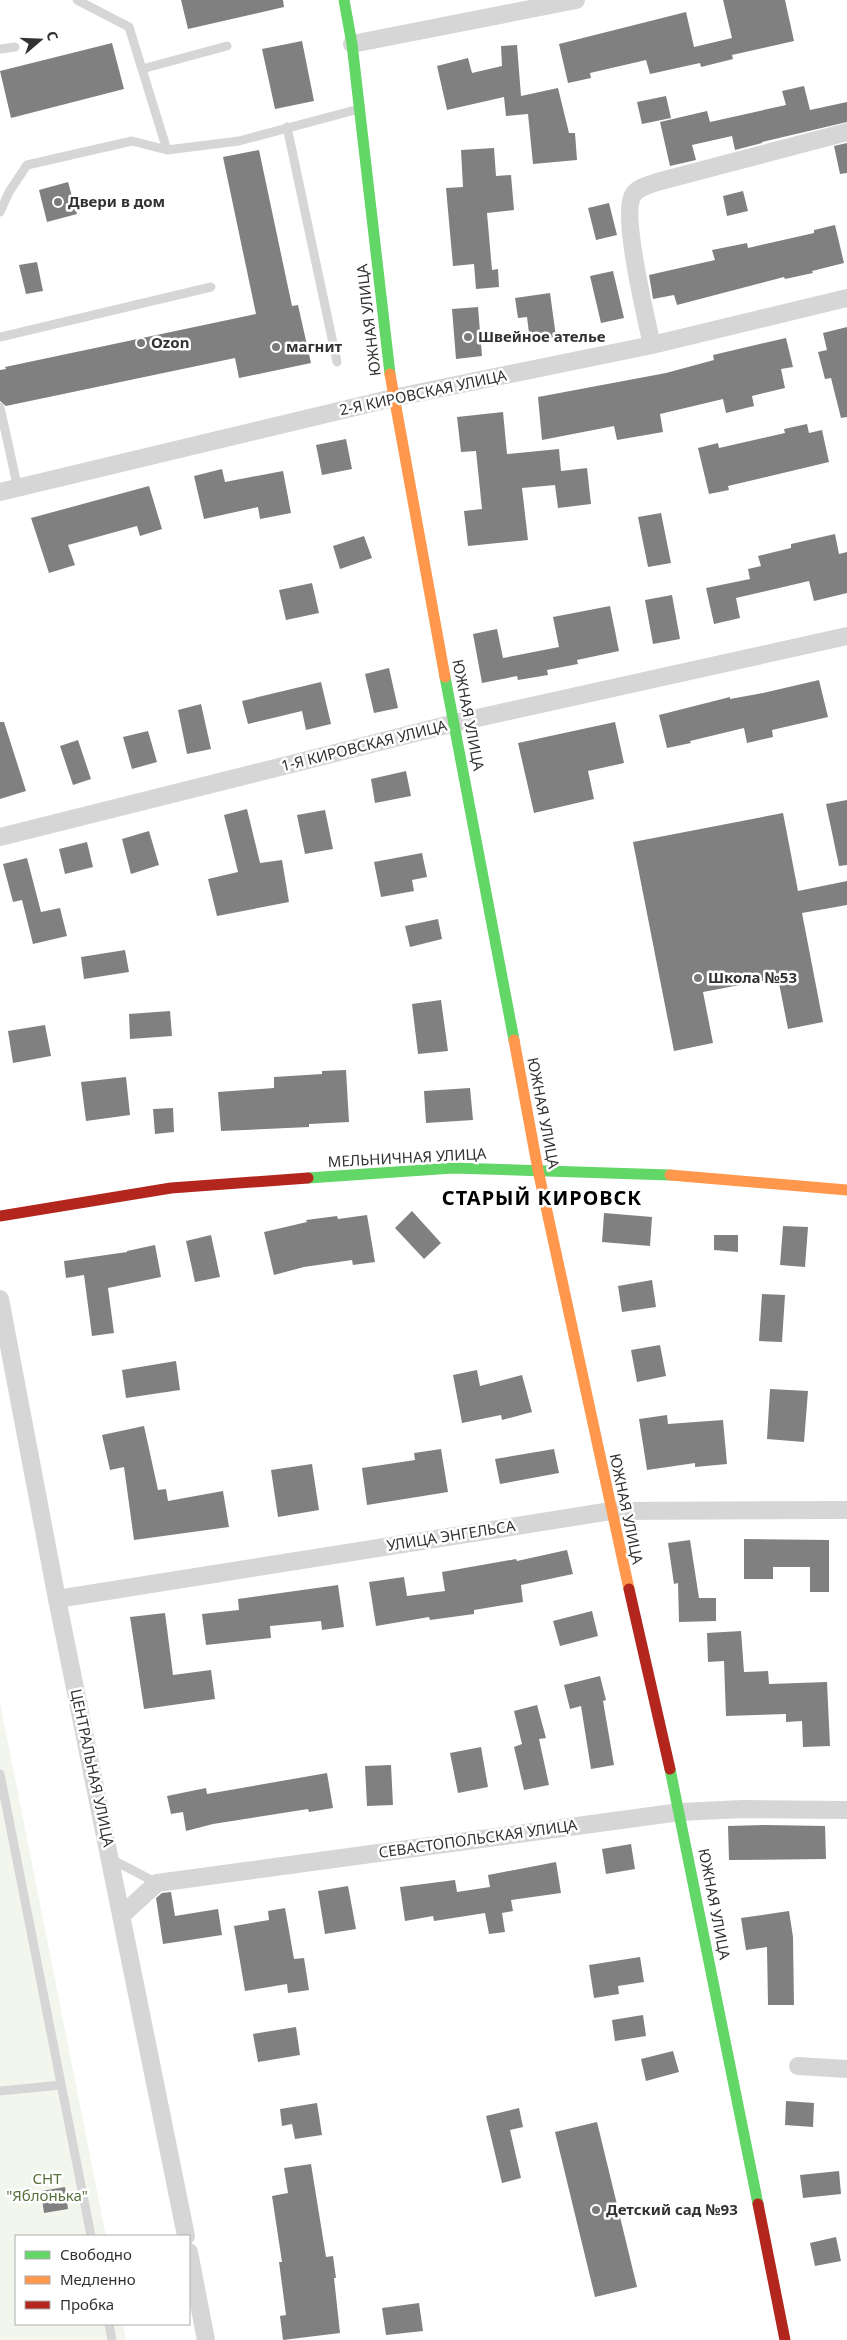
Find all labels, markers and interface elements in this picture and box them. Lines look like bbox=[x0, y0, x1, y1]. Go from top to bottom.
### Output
north arrow bbox=[15, 15, 65, 65]
text: С bbox=[42, 28, 63, 43]
place label: Двери в дом bbox=[68, 191, 165, 211]
marker: Двери в дом bbox=[52, 196, 64, 208]
street label: ЮЖНАЯ УЛИЦА bbox=[351, 262, 385, 377]
place label: Швейное ателье bbox=[478, 326, 606, 346]
marker: Швейное ателье bbox=[462, 331, 474, 343]
place label: Ozon bbox=[151, 332, 189, 352]
place label: магнит bbox=[286, 336, 343, 356]
marker: Ozon bbox=[135, 337, 147, 349]
marker: магнит bbox=[270, 341, 282, 353]
street label: 2-Я КИРОВСКАЯ УЛИЦА bbox=[337, 364, 509, 420]
street label: ЮЖНАЯ УЛИЦА bbox=[448, 658, 490, 773]
street label: 1-Я КИРОВСКАЯ УЛИЦА bbox=[279, 715, 449, 775]
place label: Школа №53 bbox=[708, 967, 797, 987]
marker: Школа №53 bbox=[692, 972, 704, 984]
street label: ЮЖНАЯ УЛИЦА bbox=[523, 1056, 565, 1171]
street label: МЕЛЬНИЧНАЯ УЛИЦА bbox=[327, 1143, 487, 1171]
district label: СТАРЫЙ КИРОВСК bbox=[442, 1184, 642, 1211]
street label: ЮЖНАЯ УЛИЦА bbox=[605, 1452, 649, 1566]
street label: УЛИЦА ЭНГЕЛЬСА bbox=[385, 1515, 517, 1555]
street label: ЦЕНТРАЛЬНАЯ УЛИЦА bbox=[66, 1687, 120, 1849]
street label: СЕВАСТОПОЛЬСКАЯ УЛИЦА bbox=[377, 1814, 579, 1862]
street label: ЮЖНАЯ УЛИЦА bbox=[694, 1847, 736, 1962]
park label: СНТ "Яблонька" bbox=[6, 2168, 88, 2205]
place label: Детский сад №93 bbox=[606, 2199, 738, 2219]
marker: Детский сад №93 bbox=[590, 2204, 602, 2216]
legend bbox=[15, 2235, 190, 2325]
text: Свободно bbox=[60, 2244, 132, 2264]
text: Медленно bbox=[60, 2269, 136, 2289]
text: Пробка bbox=[60, 2294, 114, 2314]

